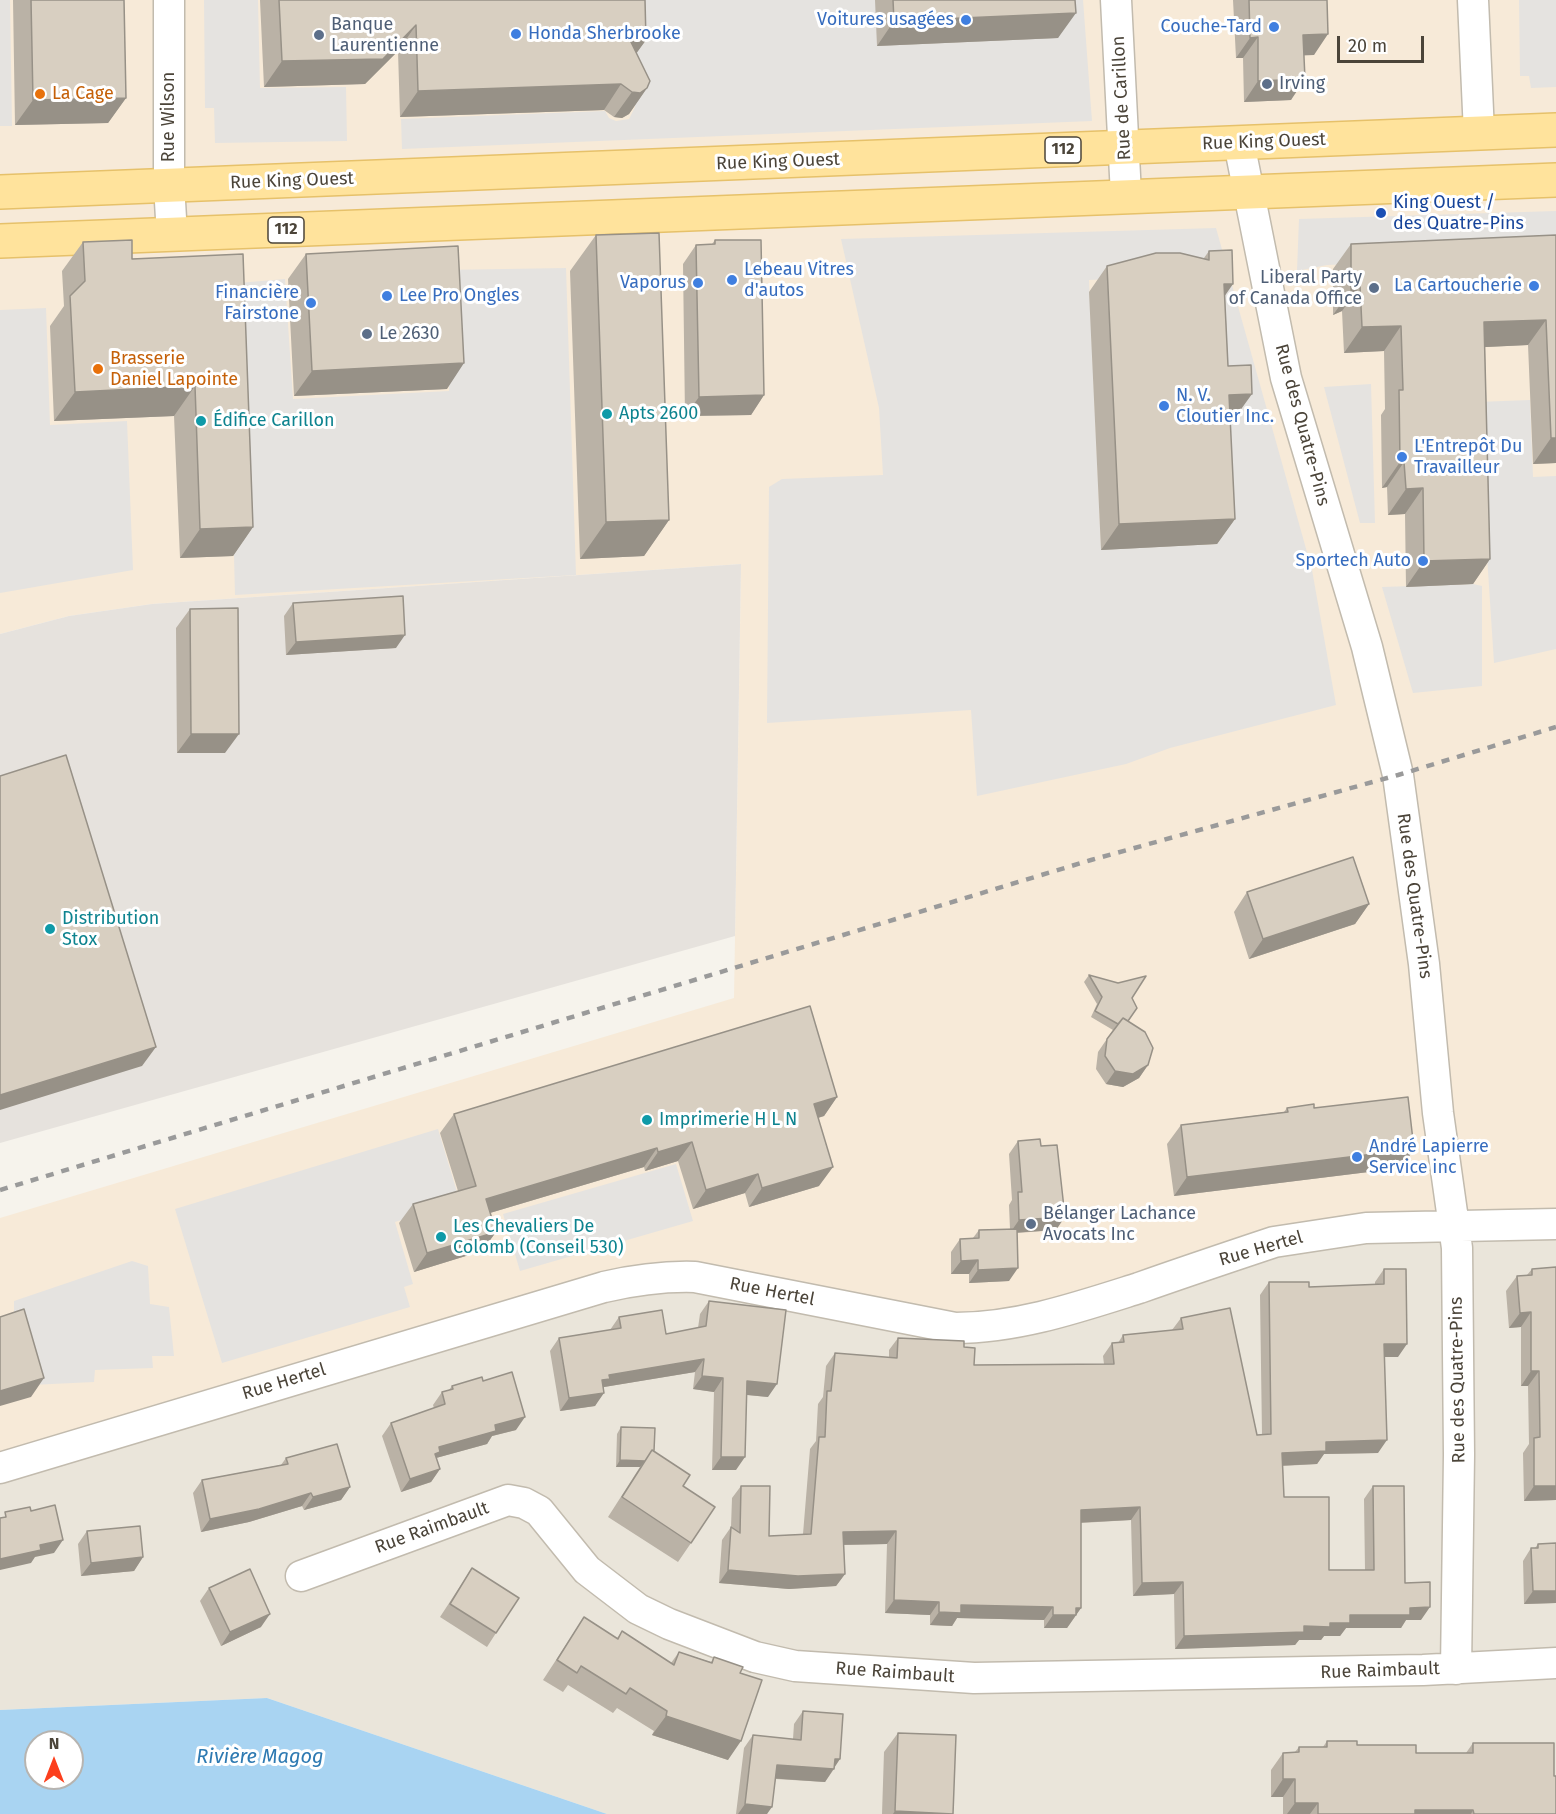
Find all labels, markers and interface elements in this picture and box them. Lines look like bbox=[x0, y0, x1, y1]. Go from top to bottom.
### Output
place label: Voitures usagées bbox=[817, 9, 954, 31]
marker: Voitures usagées bbox=[959, 13, 973, 27]
place label: Banque Laurentienne bbox=[331, 14, 439, 57]
place label: Couche-Tard bbox=[1161, 16, 1262, 38]
marker: Couche-Tard bbox=[1267, 20, 1281, 34]
place label: Honda Sherbrooke bbox=[528, 23, 681, 45]
scale bar bbox=[1340, 24, 1427, 62]
marker: Honda Sherbrooke bbox=[509, 27, 523, 41]
marker: Banque Laurentienne bbox=[312, 28, 326, 42]
street label: Rue de Carillon bbox=[1108, 35, 1136, 161]
text: 20 m bbox=[1348, 35, 1387, 57]
street label: Rue Wilson bbox=[158, 72, 180, 162]
place label: Irving bbox=[1279, 73, 1325, 95]
marker: Irving bbox=[1260, 77, 1274, 91]
place label: La Cage bbox=[52, 83, 114, 105]
marker: La Cage bbox=[33, 87, 47, 101]
street label: Rue King Ouest bbox=[1202, 129, 1326, 155]
road number: 112 bbox=[1045, 137, 1081, 163]
street label: Rue King Ouest bbox=[716, 149, 840, 175]
street label: Rue King Ouest bbox=[230, 168, 354, 194]
place label: King Ouest / des Quatre-Pins bbox=[1393, 192, 1524, 234]
marker: King Ouest / des Quatre-Pins bbox=[1374, 206, 1388, 220]
road number: 112 bbox=[268, 217, 304, 243]
place label: Lebeau Vitres d'autos bbox=[744, 259, 854, 302]
place label: Liberal Party of Canada Office bbox=[1228, 267, 1362, 310]
place label: Vaporus bbox=[620, 272, 686, 294]
marker: Lebeau Vitres d'autos bbox=[725, 273, 739, 287]
place label: La Cartoucherie bbox=[1394, 275, 1522, 297]
marker: Vaporus bbox=[691, 276, 705, 290]
marker: La Cartoucherie bbox=[1527, 279, 1541, 293]
marker: Liberal Party of Canada Office bbox=[1367, 281, 1381, 295]
place label: Financière Fairstone bbox=[215, 282, 299, 324]
place label: Lee Pro Ongles bbox=[399, 285, 519, 307]
marker: Lee Pro Ongles bbox=[380, 289, 394, 303]
marker: Financière Fairstone bbox=[304, 296, 318, 310]
place label: Le 2630 bbox=[379, 323, 439, 345]
marker: Le 2630 bbox=[360, 327, 374, 341]
street label: Rue des Quatre-Pins bbox=[1270, 342, 1334, 508]
place label: Brasserie Daniel Lapointe bbox=[110, 348, 238, 391]
marker: Brasserie Daniel Lapointe bbox=[91, 362, 105, 376]
place label: N. V. Cloutier Inc. bbox=[1176, 385, 1274, 428]
marker: N. V. Cloutier Inc. bbox=[1157, 399, 1171, 413]
place label: Apts 2600 bbox=[619, 403, 698, 425]
marker: Apts 2600 bbox=[600, 407, 614, 421]
place label: Édifice Carillon bbox=[213, 410, 335, 432]
marker: Édifice Carillon bbox=[194, 414, 208, 428]
place label: L'Entrepôt Du Travailleur bbox=[1414, 436, 1522, 478]
marker: L'Entrepôt Du Travailleur bbox=[1395, 450, 1409, 464]
place label: Sportech Auto bbox=[1296, 550, 1411, 572]
marker: Sportech Auto bbox=[1416, 554, 1430, 568]
street label: Rue des Quatre-Pins bbox=[1392, 812, 1436, 980]
place label: Distribution Stox bbox=[62, 908, 159, 950]
marker: Distribution Stox bbox=[43, 922, 57, 936]
place label: Imprimerie H L N bbox=[659, 1109, 797, 1131]
marker: Imprimerie H L N bbox=[640, 1113, 654, 1127]
place label: André Lapierre Service inc bbox=[1369, 1136, 1489, 1178]
marker: André Lapierre Service inc bbox=[1350, 1150, 1364, 1164]
place label: Bélanger Lachance Avocats Inc bbox=[1043, 1203, 1196, 1246]
place label: Les Chevaliers De Colomb (Conseil 530) bbox=[453, 1216, 624, 1258]
marker: Bélanger Lachance Avocats Inc bbox=[1024, 1217, 1038, 1231]
street label: Rue Hertel bbox=[1217, 1227, 1305, 1271]
marker: Les Chevaliers De Colomb (Conseil 530) bbox=[434, 1230, 448, 1244]
street label: Rue Hertel bbox=[728, 1273, 816, 1311]
street label: Rue des Quatre-Pins bbox=[1446, 1296, 1470, 1464]
street label: Rue Hertel bbox=[240, 1359, 328, 1405]
street label: Rue Raimbault bbox=[372, 1497, 492, 1559]
street label: Rue Raimbault bbox=[835, 1658, 955, 1688]
street label: Rue Raimbault bbox=[1320, 1658, 1440, 1684]
north arrow bbox=[24, 1730, 84, 1790]
text: N bbox=[49, 1734, 59, 1753]
water label: Rivière Magog bbox=[196, 1745, 324, 1769]

